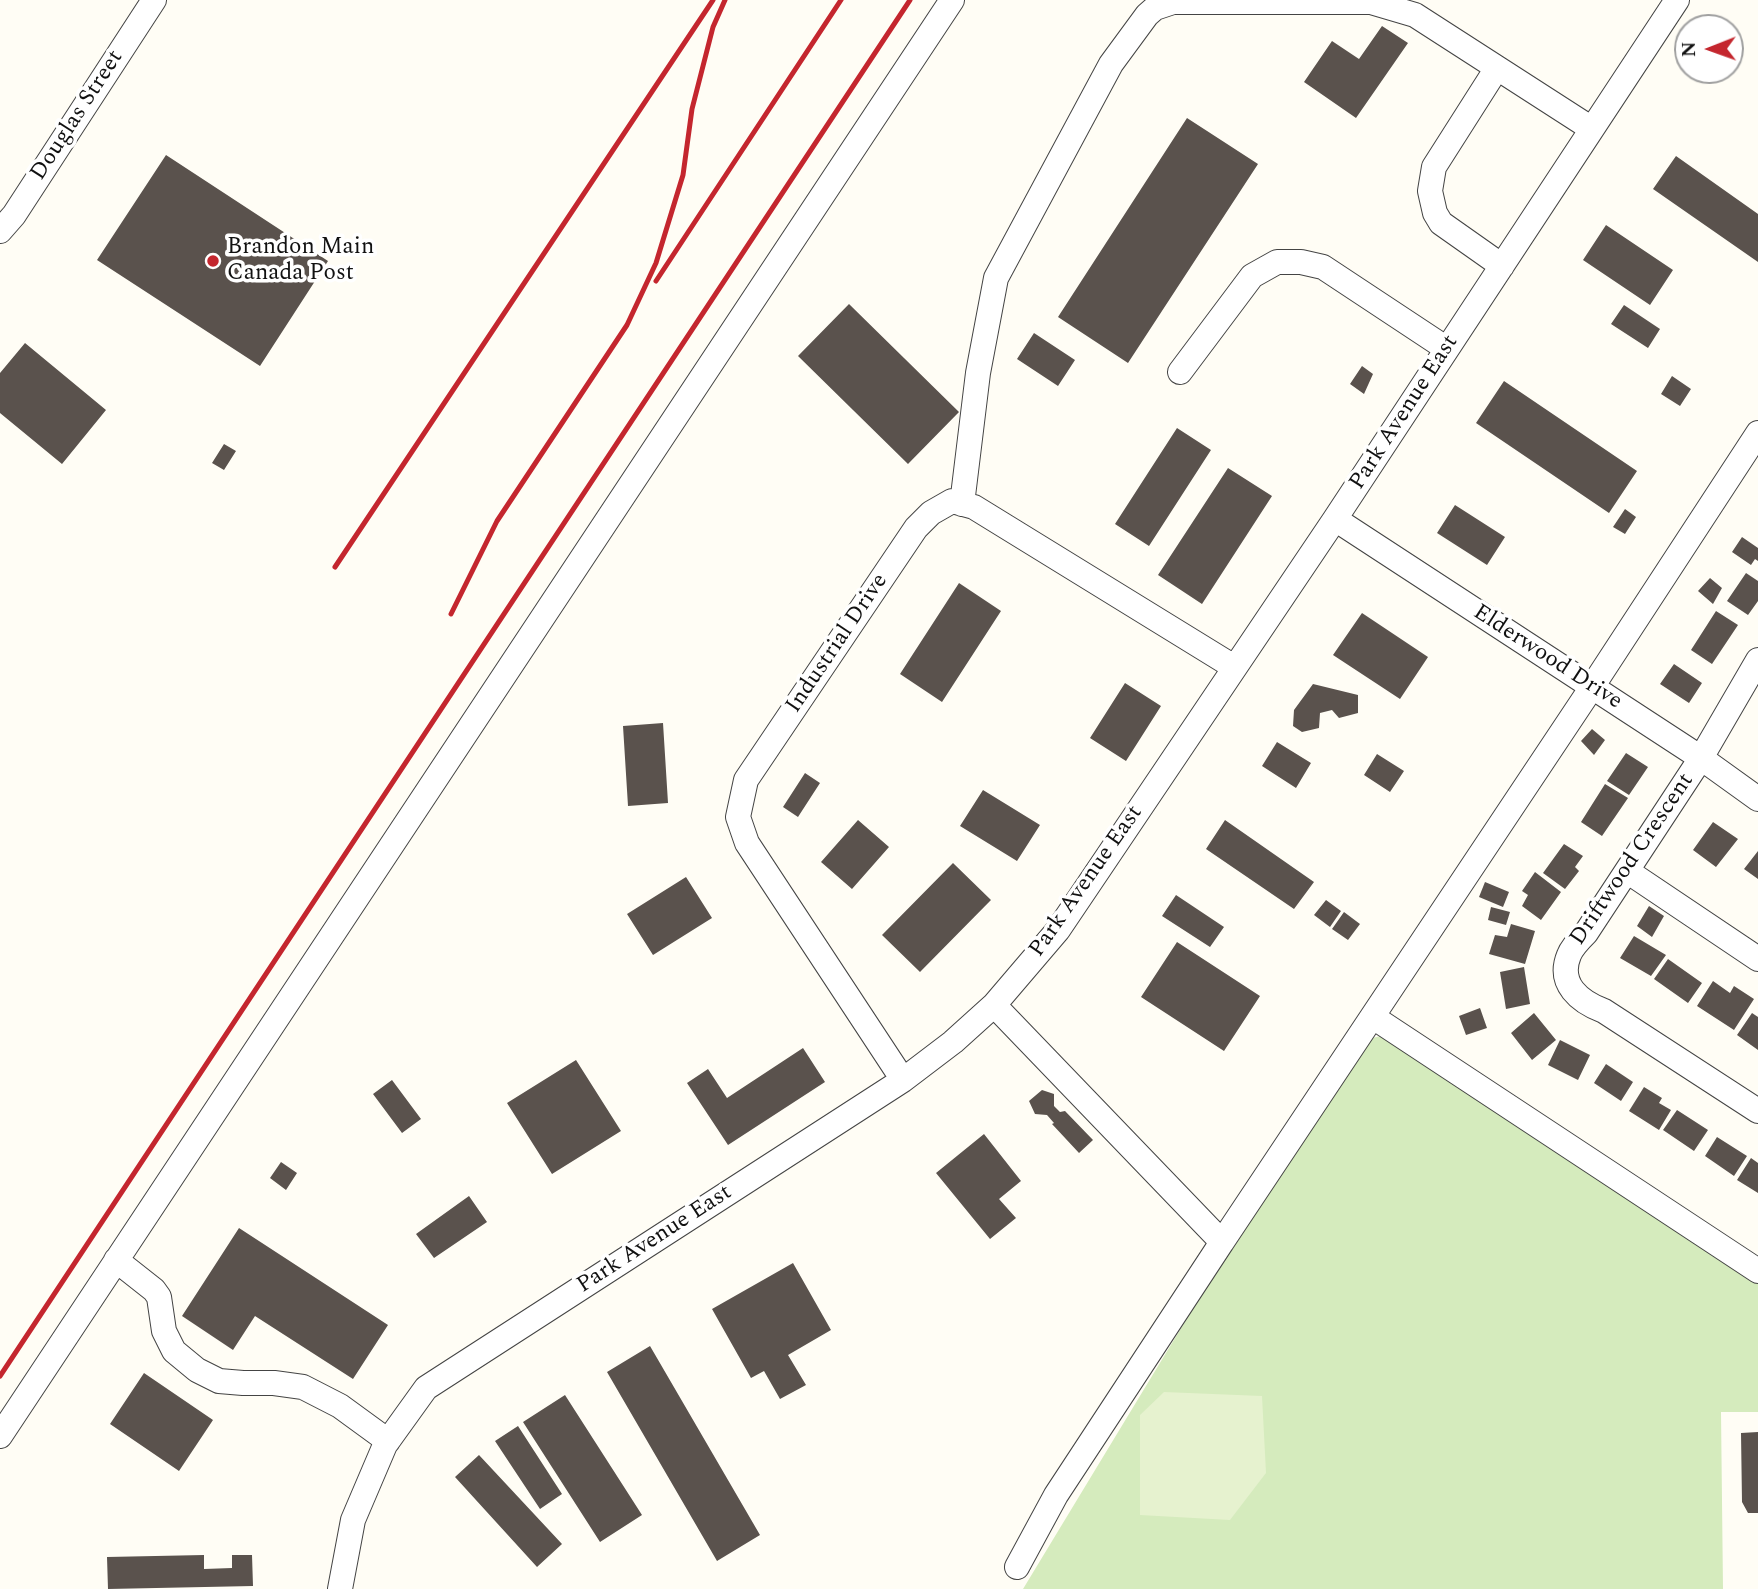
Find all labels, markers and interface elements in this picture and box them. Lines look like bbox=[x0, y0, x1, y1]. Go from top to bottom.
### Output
north arrow bbox=[1674, 14, 1744, 84]
text: N bbox=[1675, 41, 1704, 57]
street label: Douglas Street bbox=[26, 46, 130, 186]
place label: Brandon Main Canada Post bbox=[227, 234, 374, 288]
marker: Brandon Main Canada Post bbox=[205, 253, 221, 269]
street label: Park Avenue East bbox=[1345, 330, 1465, 496]
street label: Industrial Drive bbox=[781, 569, 895, 719]
street label: Elderwood Drive bbox=[1467, 600, 1627, 716]
street label: Driftwood Crescent bbox=[1565, 769, 1701, 951]
street label: Park Avenue East bbox=[1024, 801, 1150, 963]
street label: Park Avenue East bbox=[572, 1180, 738, 1300]

